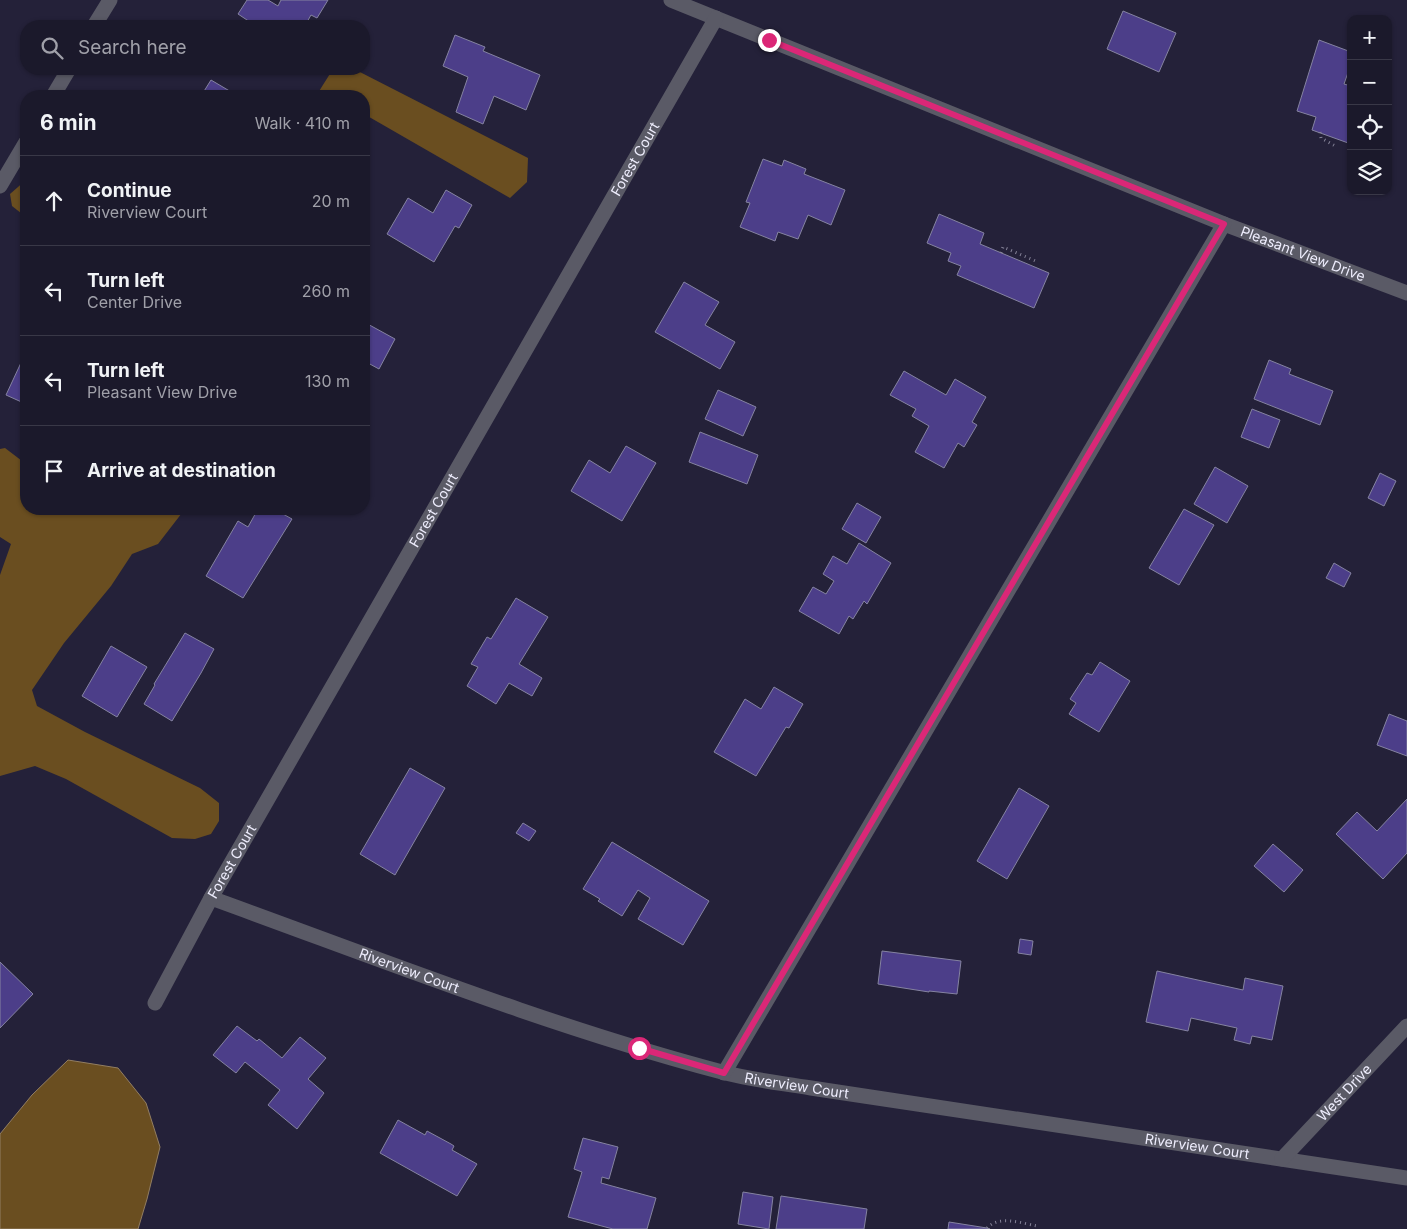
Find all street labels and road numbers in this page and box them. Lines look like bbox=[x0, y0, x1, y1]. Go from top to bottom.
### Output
street label: Forest Court bbox=[607, 119, 663, 199]
street label: Pleasant View Drive bbox=[1238, 222, 1368, 284]
street label: Forest Court bbox=[405, 470, 461, 550]
street label: Forest Court bbox=[204, 821, 260, 901]
street label: Riverview Court bbox=[357, 944, 462, 996]
street label: West Drive bbox=[1313, 1060, 1375, 1124]
street label: Riverview Court bbox=[743, 1068, 850, 1102]
street label: Riverview Court bbox=[1144, 1130, 1251, 1162]

